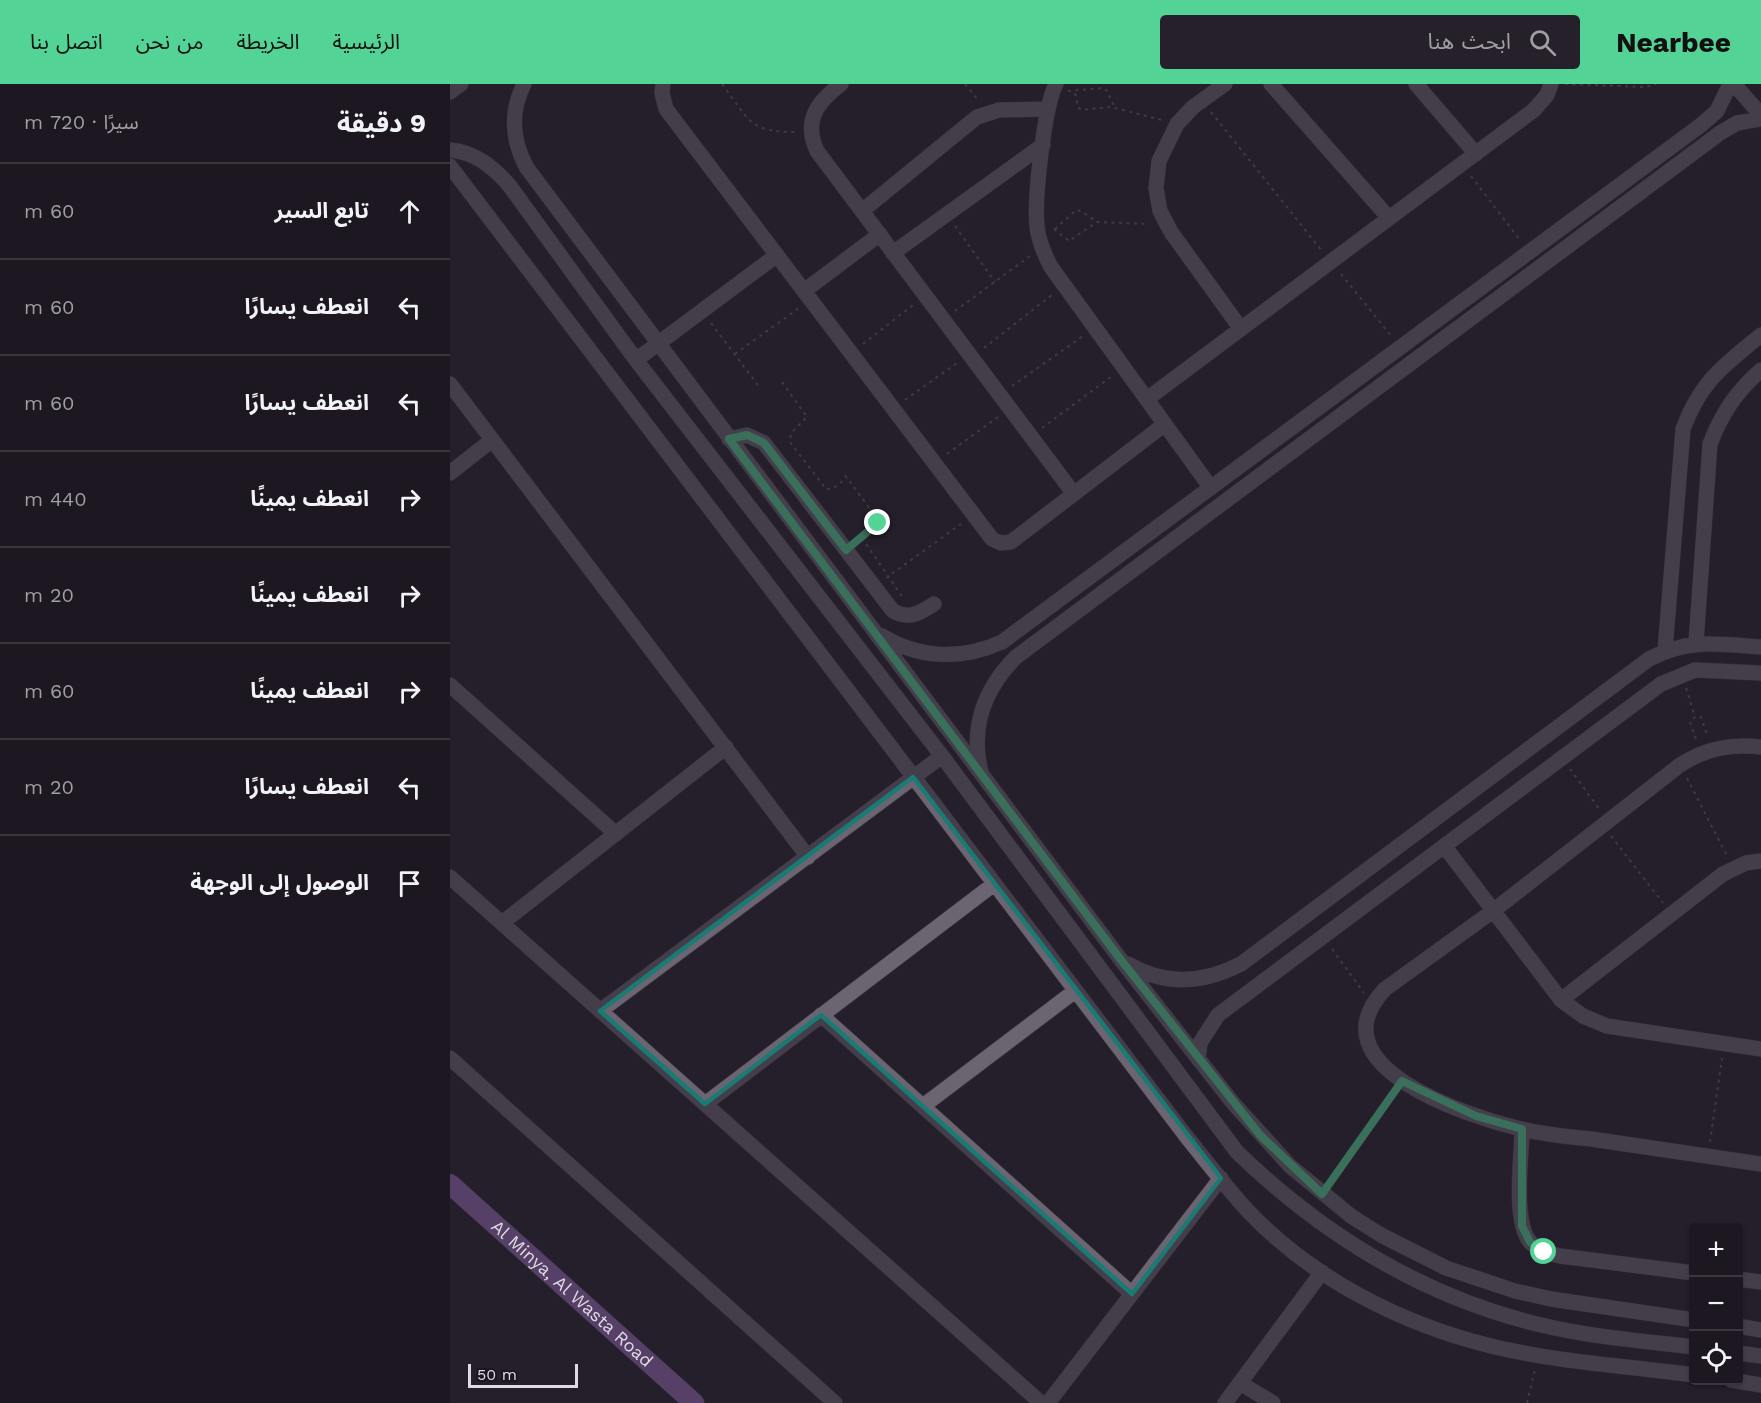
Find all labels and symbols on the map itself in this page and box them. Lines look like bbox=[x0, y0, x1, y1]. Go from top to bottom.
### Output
route end bbox=[864, 509, 890, 535]
street label: Al Minya, Al Wasta Road bbox=[487, 1215, 657, 1371]
route start bbox=[1530, 1238, 1556, 1264]
scale bar bbox=[468, 1361, 578, 1388]

